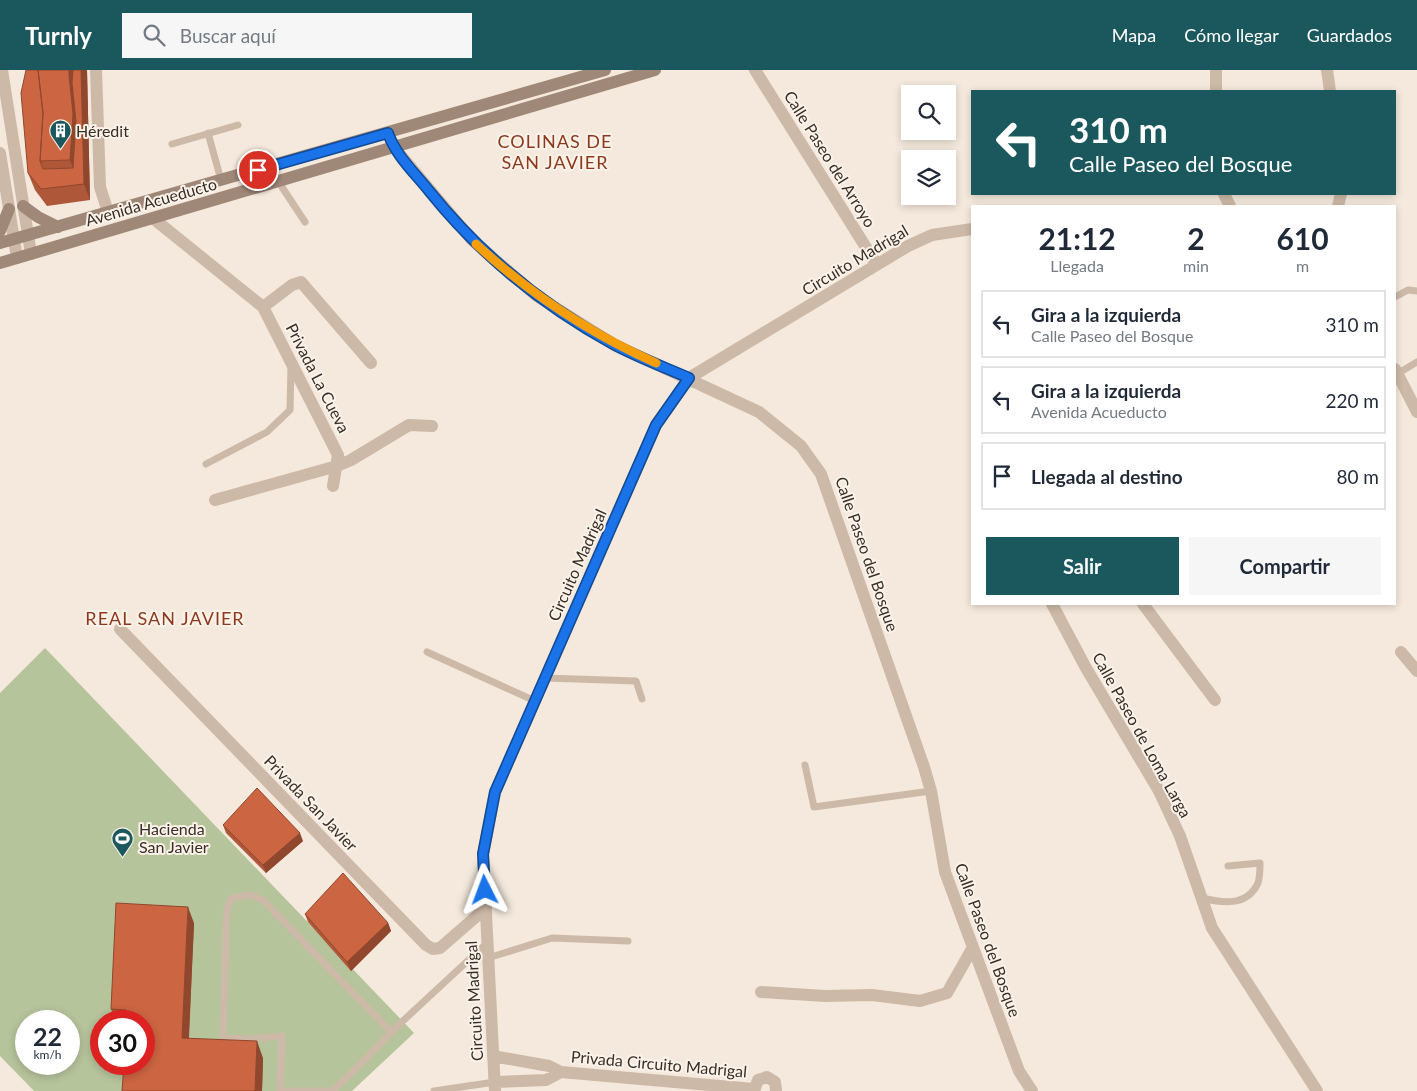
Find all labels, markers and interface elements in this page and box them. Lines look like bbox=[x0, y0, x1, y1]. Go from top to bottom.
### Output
search box bbox=[122, 13, 472, 58]
text: Turnly bbox=[25, 21, 92, 50]
icon: search bbox=[140, 21, 168, 49]
text: Buscar aquí bbox=[180, 24, 276, 47]
text: Mapa bbox=[1112, 24, 1156, 46]
text: Cómo llegar bbox=[1184, 24, 1279, 46]
text: Guardados bbox=[1307, 24, 1392, 46]
map controls bbox=[901, 85, 956, 205]
button: search bbox=[901, 85, 956, 140]
street label: Calle Paseo del Arroyo bbox=[781, 87, 880, 230]
text: 310 m bbox=[1069, 108, 1168, 150]
icon: left bbox=[986, 110, 1051, 175]
building icon: Héredit bbox=[48, 119, 72, 150]
place label: Héredit bbox=[76, 121, 129, 140]
district label: COLINAS DE SAN JAVIER bbox=[498, 130, 612, 173]
pin bbox=[237, 149, 279, 191]
button: layers bbox=[901, 150, 956, 205]
text: Calle Paseo del Bosque bbox=[1069, 150, 1292, 177]
icon: arrive bbox=[244, 156, 272, 184]
street label: Avenida Acueducto bbox=[83, 174, 219, 229]
street label: Circuito Madrigal bbox=[798, 220, 911, 299]
text: 21:12 bbox=[1038, 220, 1116, 256]
text: 2 bbox=[1187, 220, 1205, 256]
text: 610 bbox=[1276, 220, 1329, 256]
text: Llegada bbox=[1050, 256, 1104, 275]
text: min bbox=[1183, 256, 1209, 275]
text: m bbox=[1296, 256, 1309, 275]
text: Gira a la izquierda bbox=[1031, 303, 1181, 326]
icon: left bbox=[988, 310, 1016, 338]
text: 310 m bbox=[1325, 313, 1379, 336]
street label: Privada La Cueva bbox=[283, 320, 354, 436]
text: Calle Paseo del Bosque bbox=[1031, 326, 1193, 345]
text: Gira a la izquierda bbox=[1031, 379, 1181, 402]
icon: left bbox=[988, 386, 1016, 414]
text: 220 m bbox=[1325, 389, 1379, 412]
text: Avenida Acueducto bbox=[1031, 402, 1167, 421]
icon: arrive bbox=[988, 462, 1016, 490]
text: Llegada al destino bbox=[1031, 465, 1183, 488]
text: 80 m bbox=[1336, 465, 1379, 488]
street label: Calle Paseo del Bosque bbox=[832, 474, 903, 634]
street label: Circuito Madrigal bbox=[543, 506, 610, 624]
button: Salir bbox=[986, 537, 1179, 595]
button: Compartir bbox=[1189, 537, 1381, 595]
district label: REAL SAN JAVIER bbox=[85, 607, 245, 629]
street label: Calle Paseo de Loma Larga bbox=[1089, 649, 1196, 821]
street label: Privada San Javier bbox=[261, 751, 362, 855]
place label: Hacienda San Javier bbox=[139, 819, 209, 856]
sports icon: Hacienda San Javier bbox=[111, 826, 135, 857]
street label: Calle Paseo del Bosque bbox=[952, 860, 1025, 1019]
position arrow bbox=[458, 863, 510, 915]
street label: Circuito Madrigal bbox=[461, 940, 486, 1062]
speed limit sign: 30 bbox=[90, 1010, 155, 1075]
text: 22 bbox=[33, 1021, 62, 1051]
street label: Privada Circuito Madrigal bbox=[570, 1046, 748, 1081]
text: km/h bbox=[33, 1047, 62, 1062]

